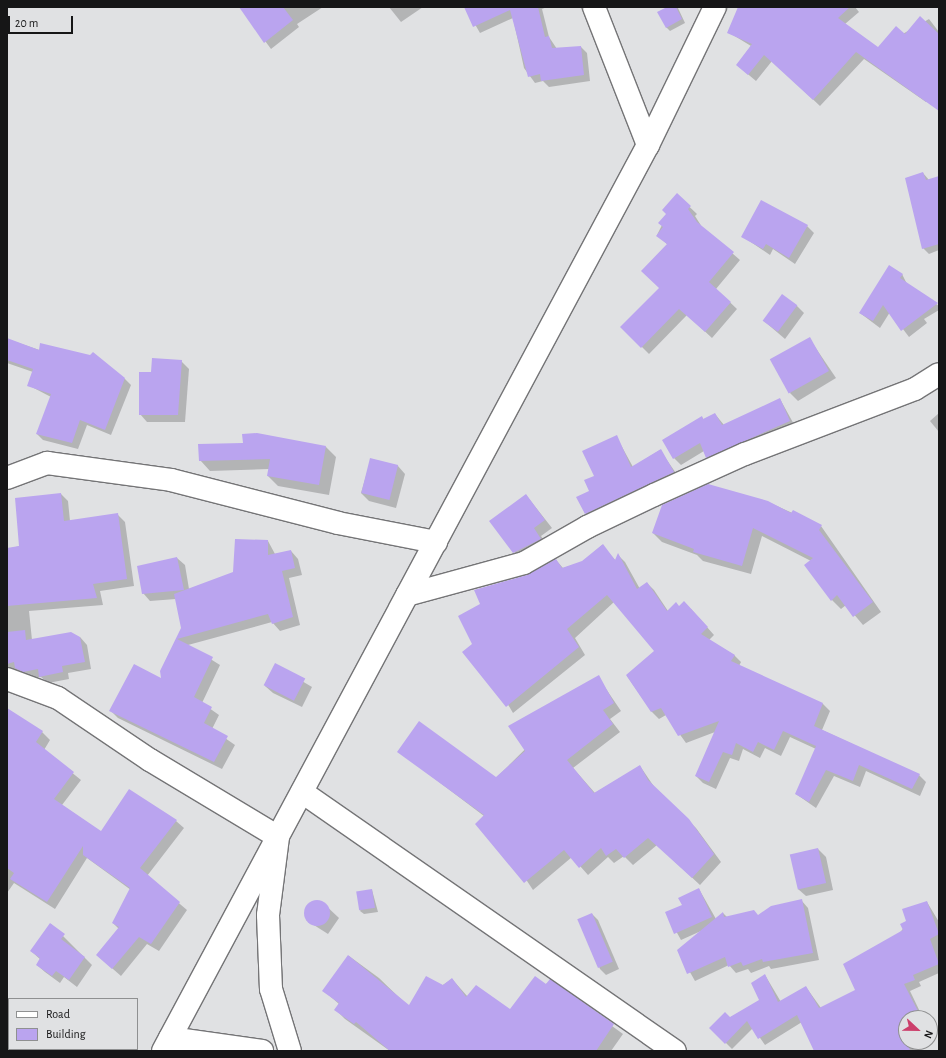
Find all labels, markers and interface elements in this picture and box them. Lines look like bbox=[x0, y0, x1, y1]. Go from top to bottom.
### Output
scale bar bbox=[10, 8, 75, 34]
text: 20 m bbox=[15, 17, 38, 29]
legend bbox=[8, 998, 138, 1050]
text: Road bbox=[46, 1008, 70, 1020]
north arrow bbox=[898, 1010, 938, 1050]
text: Building bbox=[46, 1028, 86, 1040]
text: N bbox=[922, 1029, 935, 1040]

